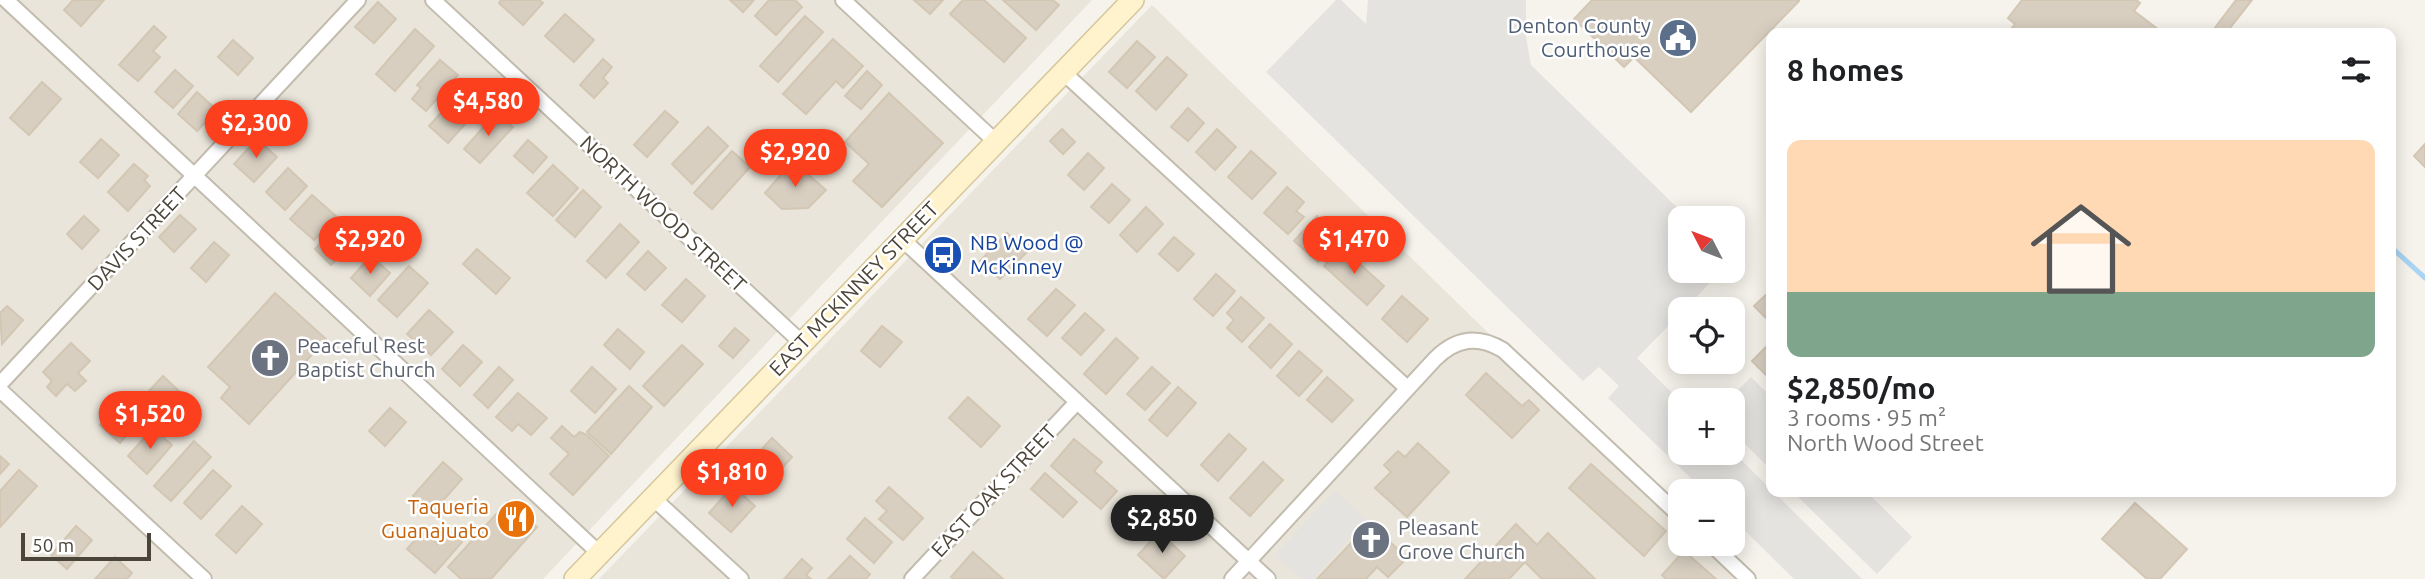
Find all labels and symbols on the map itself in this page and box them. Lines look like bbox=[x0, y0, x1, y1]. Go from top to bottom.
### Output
place label: Denton County Courthouse bbox=[1508, 13, 1651, 61]
public building icon: Denton County Courthouse bbox=[1657, 17, 1699, 59]
pin: $4,580 bbox=[431, 78, 545, 138]
pin: $2,300 bbox=[199, 100, 313, 160]
street label: NORTH WOOD STREET bbox=[576, 130, 752, 297]
pin: $2,920 bbox=[738, 130, 852, 189]
street label: DAVIS STREET bbox=[82, 181, 191, 295]
street label: EAST MCKINNEY STREET bbox=[764, 196, 943, 380]
north arrow bbox=[1668, 206, 1745, 284]
pin: $2,920 bbox=[313, 216, 427, 276]
pin: $1,470 bbox=[1297, 216, 1411, 276]
place label: NB Wood @ McKinney bbox=[970, 230, 1084, 278]
bus stop icon: NB Wood @ McKinney bbox=[922, 234, 964, 276]
place label: Peaceful Rest Baptist Church bbox=[297, 333, 436, 381]
church icon: Peaceful Rest Baptist Church bbox=[249, 337, 291, 379]
pin: $1,520 bbox=[93, 392, 207, 451]
street label: EAST OAK STREET bbox=[926, 419, 1061, 561]
pin: $1,810 bbox=[675, 449, 789, 509]
place label: Taqueria Guanajuato bbox=[381, 494, 489, 542]
pin: $2,850 bbox=[1105, 496, 1219, 555]
restaurant icon: Taqueria Guanajuato bbox=[495, 498, 537, 540]
place label: Pleasant Grove Church bbox=[1398, 515, 1525, 563]
church icon: Pleasant Grove Church bbox=[1350, 519, 1392, 561]
scale bar bbox=[21, 530, 150, 562]

